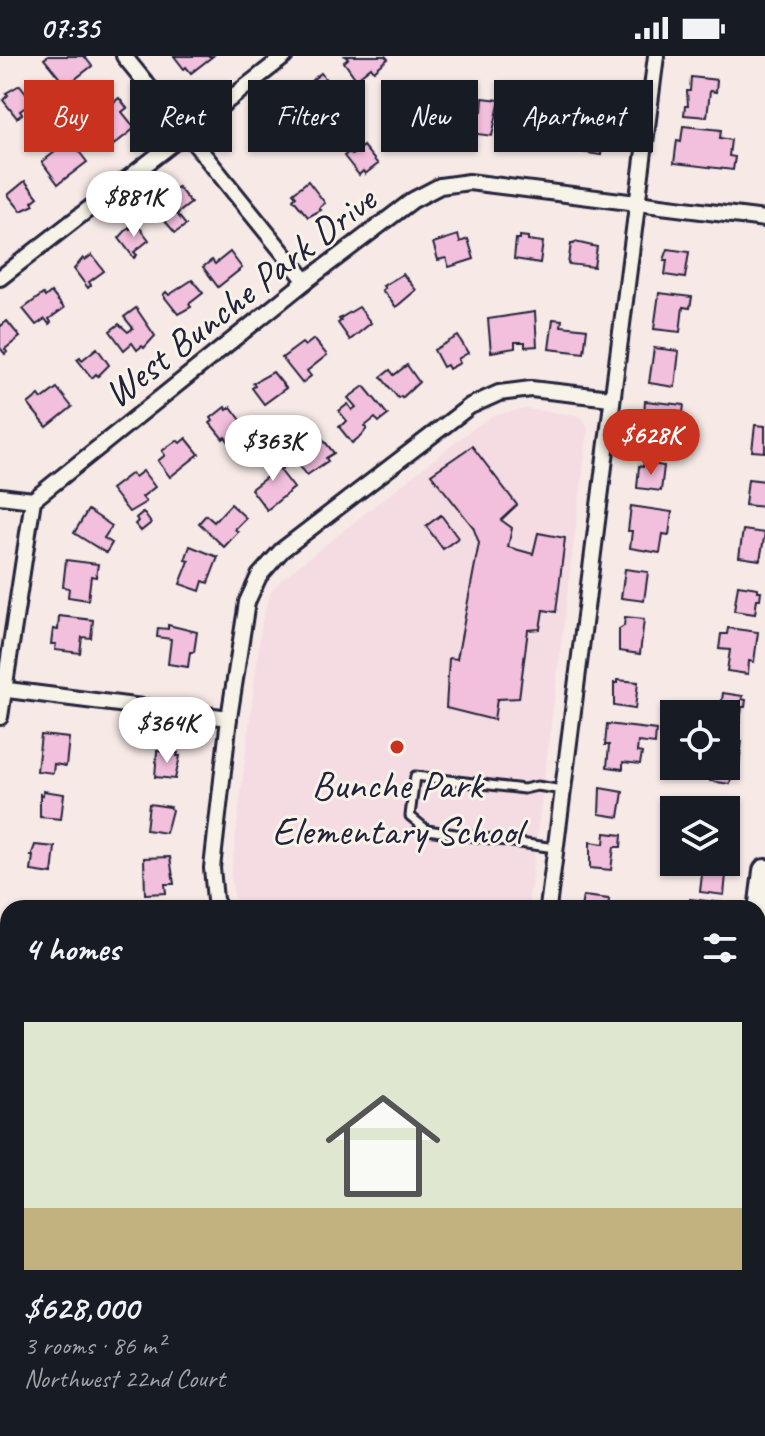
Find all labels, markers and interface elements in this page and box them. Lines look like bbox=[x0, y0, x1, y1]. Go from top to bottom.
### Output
text: 07:35 bbox=[40, 9, 99, 47]
chip: Buy bbox=[24, 80, 114, 152]
chip: Rent bbox=[130, 80, 232, 152]
chip: Filters bbox=[248, 80, 365, 152]
chip: New bbox=[381, 80, 478, 152]
chip: Apartment bbox=[494, 80, 653, 152]
pin: $881K bbox=[78, 171, 190, 239]
street label: West Bunche Park Drive bbox=[94, 173, 388, 419]
text: $881K bbox=[104, 180, 164, 213]
pin: $628K bbox=[595, 409, 707, 477]
pin: $363K bbox=[217, 415, 329, 483]
text: $628K bbox=[621, 418, 681, 451]
text: $363K bbox=[243, 424, 303, 457]
pin: $364K bbox=[111, 697, 223, 765]
map controls bbox=[660, 700, 740, 876]
button: locate bbox=[660, 700, 740, 780]
text: $364K bbox=[137, 706, 197, 739]
marker: Bunche Park Elementary School bbox=[388, 738, 406, 756]
place label: Bunche Park Elementary School bbox=[272, 760, 528, 856]
button: layers bbox=[660, 796, 740, 876]
icon: filters bbox=[698, 926, 742, 970]
text: 4 homes bbox=[24, 927, 120, 970]
icon: home bbox=[311, 1074, 455, 1218]
text: $628,000 bbox=[24, 1286, 139, 1329]
text: 3 rooms · 86 m² bbox=[24, 1329, 165, 1362]
text: Northwest 22nd Court bbox=[24, 1362, 225, 1395]

